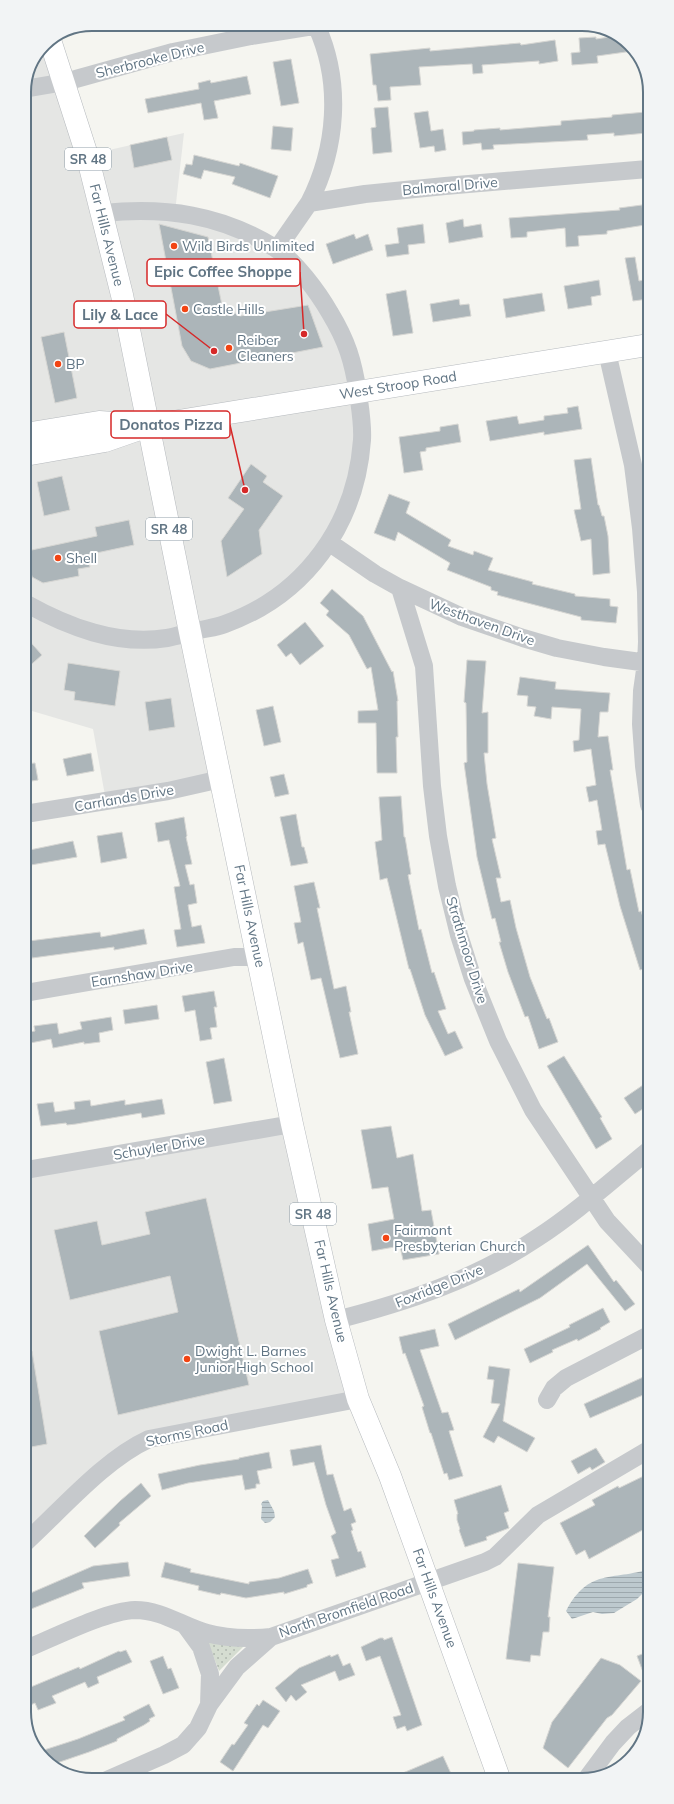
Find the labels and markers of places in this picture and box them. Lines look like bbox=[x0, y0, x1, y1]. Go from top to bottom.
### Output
place label: Wild Birds Unlimited bbox=[182, 237, 315, 255]
marker: Wild Birds Unlimited bbox=[169, 241, 179, 251]
callout: Epic Coffee Shoppe bbox=[147, 259, 300, 286]
place label: Castle Hills bbox=[193, 300, 265, 318]
callout: Lily & Lace bbox=[74, 301, 166, 328]
marker: Castle Hills bbox=[180, 304, 190, 314]
place label: Reiber Cleaners bbox=[237, 331, 294, 365]
marker: Reiber Cleaners bbox=[224, 343, 234, 353]
place label: BP bbox=[66, 355, 85, 373]
marker: BP bbox=[53, 359, 63, 369]
callout: Donatos Pizza bbox=[111, 411, 230, 438]
place label: Shell bbox=[66, 549, 97, 567]
marker: Shell bbox=[53, 553, 63, 563]
place label: Fairmont Presbyterian Church bbox=[394, 1221, 525, 1255]
marker: Fairmont Presbyterian Church bbox=[381, 1233, 391, 1243]
place label: Dwight L. Barnes Junior High School bbox=[195, 1342, 313, 1376]
marker: Dwight L. Barnes Junior High School bbox=[182, 1354, 192, 1364]

